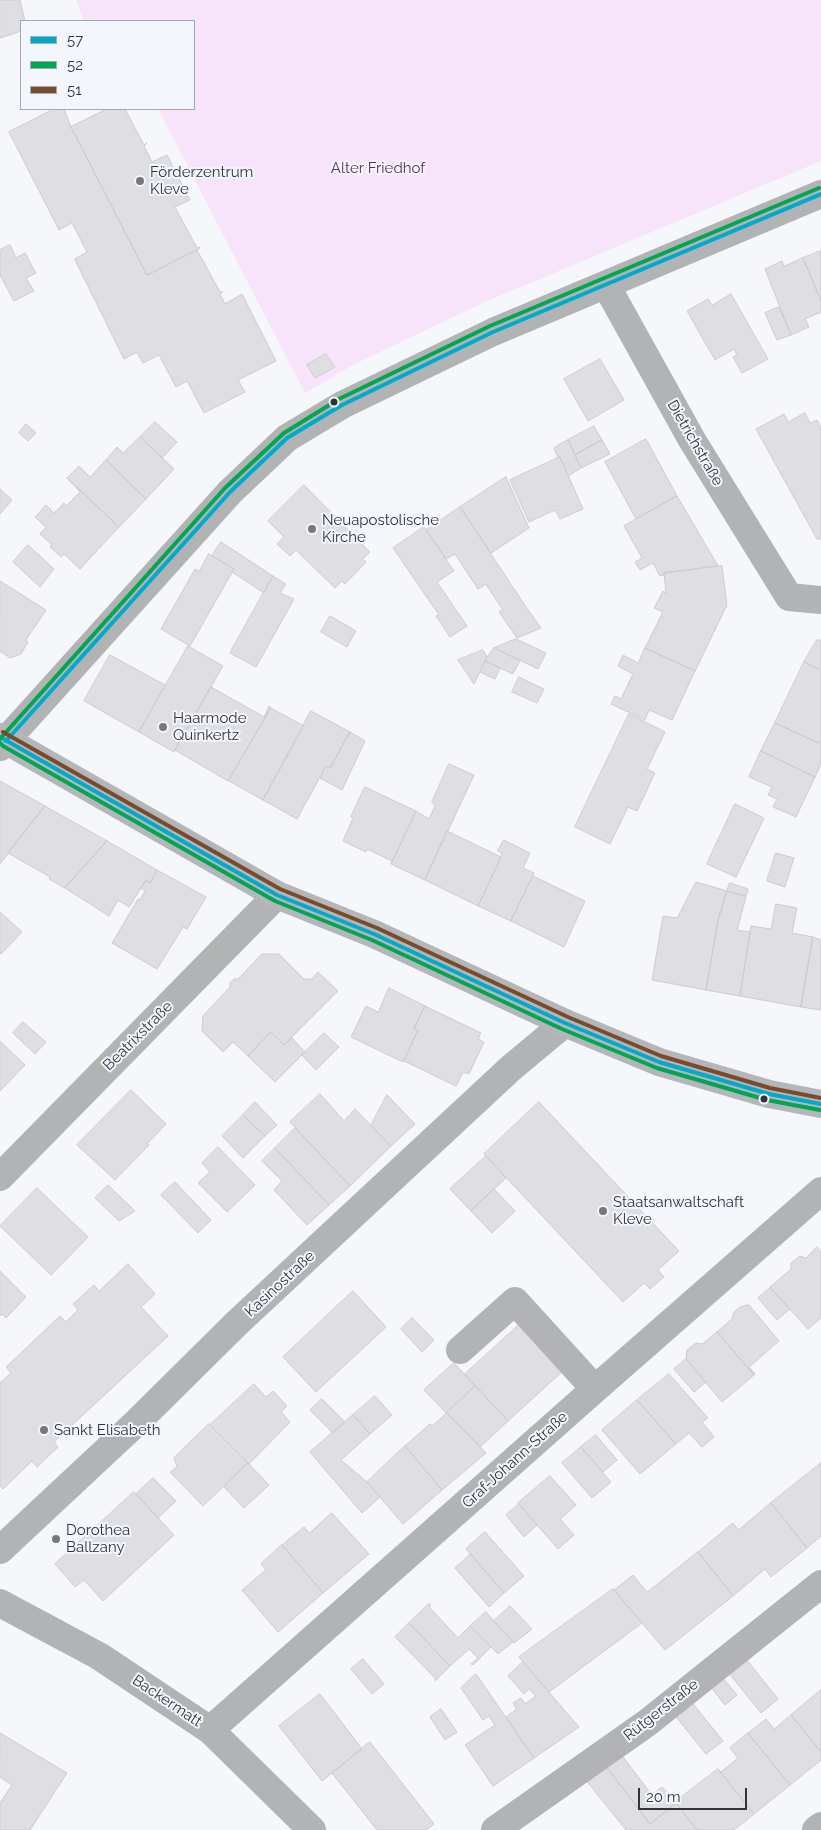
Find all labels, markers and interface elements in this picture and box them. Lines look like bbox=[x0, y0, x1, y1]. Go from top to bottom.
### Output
legend bbox=[20, 20, 195, 110]
text: 57 bbox=[67, 31, 83, 49]
text: 52 bbox=[67, 56, 83, 74]
text: 51 bbox=[67, 81, 82, 99]
park label: Alter Friedhof bbox=[331, 159, 425, 177]
place label: Förderzentrum Kleve bbox=[150, 163, 253, 198]
marker: Förderzentrum Kleve bbox=[134, 175, 146, 187]
unlabelled marker bbox=[329, 397, 339, 407]
street label: Dietrichstraße bbox=[663, 397, 727, 489]
place label: Neuapostolische Kirche bbox=[322, 511, 439, 546]
marker: Neuapostolische Kirche bbox=[306, 523, 318, 535]
place label: Haarmode Quinkertz bbox=[173, 709, 246, 744]
marker: Haarmode Quinkertz bbox=[157, 721, 169, 733]
street label: Beatrixstraße bbox=[100, 998, 176, 1074]
unlabelled marker bbox=[759, 1094, 769, 1104]
place label: Staatsanwaltschaft Kleve bbox=[613, 1193, 744, 1228]
marker: Staatsanwaltschaft Kleve bbox=[597, 1205, 609, 1217]
street label: Kasinostraße bbox=[241, 1247, 319, 1321]
street label: Graf-Johann-Straße bbox=[459, 1408, 571, 1512]
place label: Sankt Elisabeth bbox=[54, 1421, 160, 1439]
marker: Sankt Elisabeth bbox=[38, 1424, 50, 1436]
place label: Dorothea Ballzany bbox=[66, 1521, 130, 1556]
marker: Dorothea Ballzany bbox=[50, 1533, 62, 1545]
street label: Backermatt bbox=[129, 1671, 205, 1731]
street label: Rütgerstraße bbox=[620, 1675, 702, 1745]
scale bar bbox=[641, 1778, 750, 1810]
text: 20 m bbox=[646, 1788, 681, 1806]

